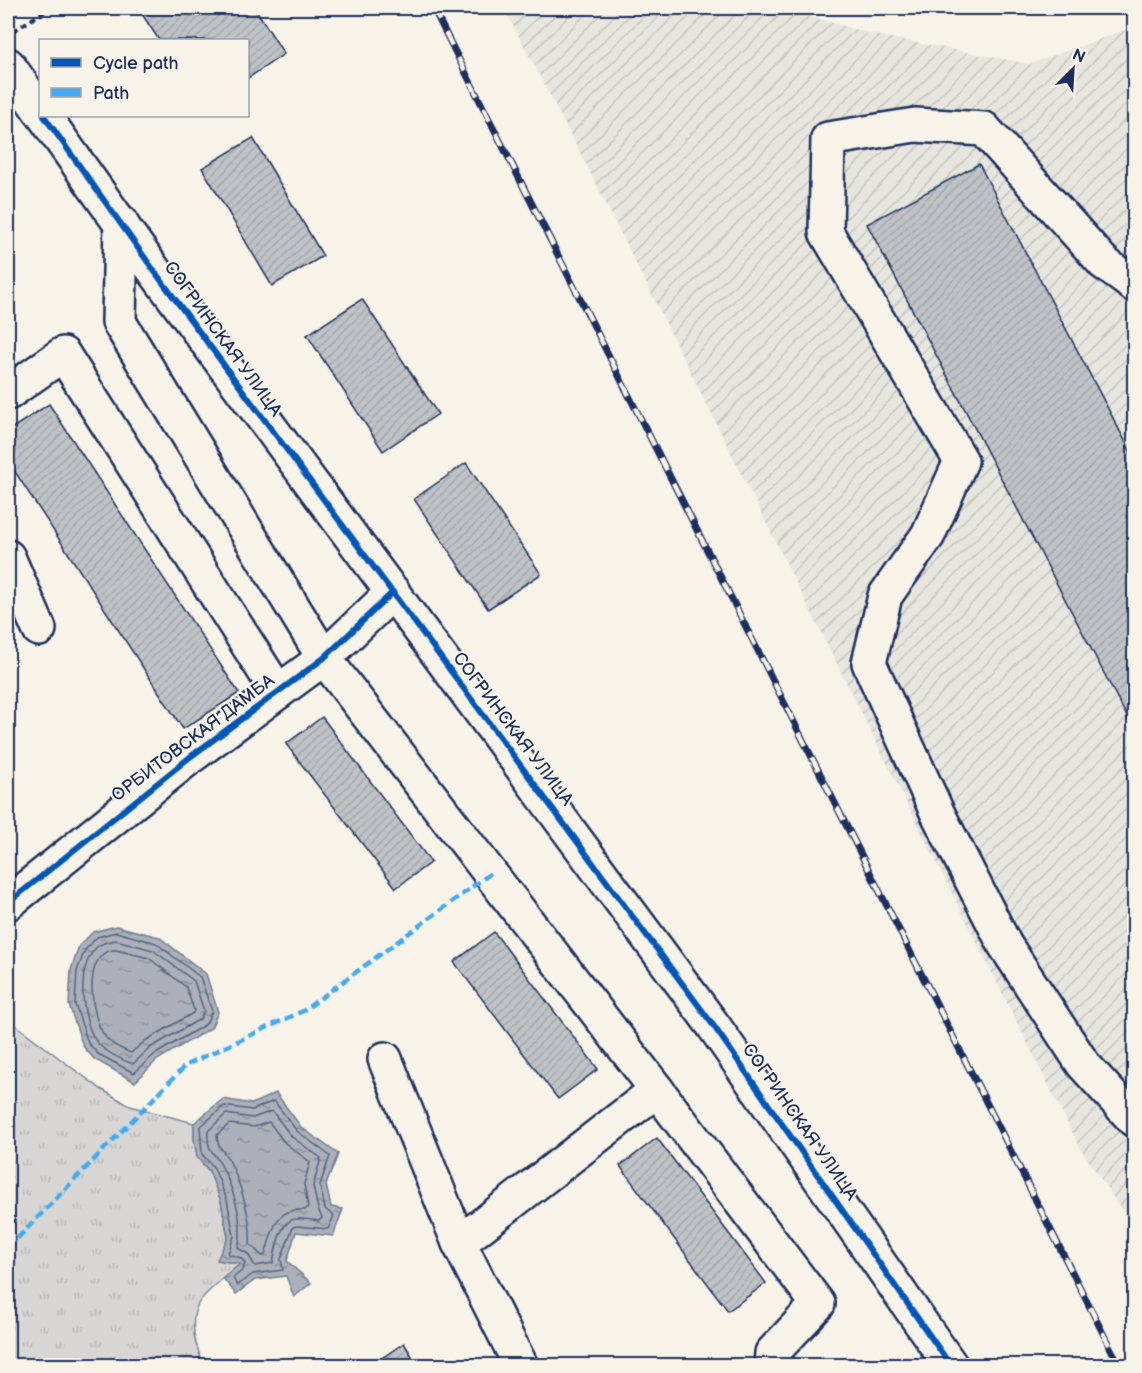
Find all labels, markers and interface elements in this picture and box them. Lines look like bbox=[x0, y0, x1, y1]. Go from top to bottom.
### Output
legend bbox=[39, 39, 249, 117]
north arrow bbox=[1043, 39, 1103, 99]
text: N bbox=[1069, 46, 1088, 68]
text: Cycle path bbox=[93, 53, 179, 74]
text: Path bbox=[93, 83, 129, 104]
street label: СОГРИНСКАЯ УЛИЦА bbox=[160, 257, 286, 421]
street label: СОГРИНСКАЯ УЛИЦА bbox=[449, 648, 578, 810]
street label: ОРБИТОВСКАЯ ДАМБА bbox=[107, 670, 279, 806]
street label: СОГРИНСКАЯ УЛИЦА bbox=[738, 1040, 862, 1204]

